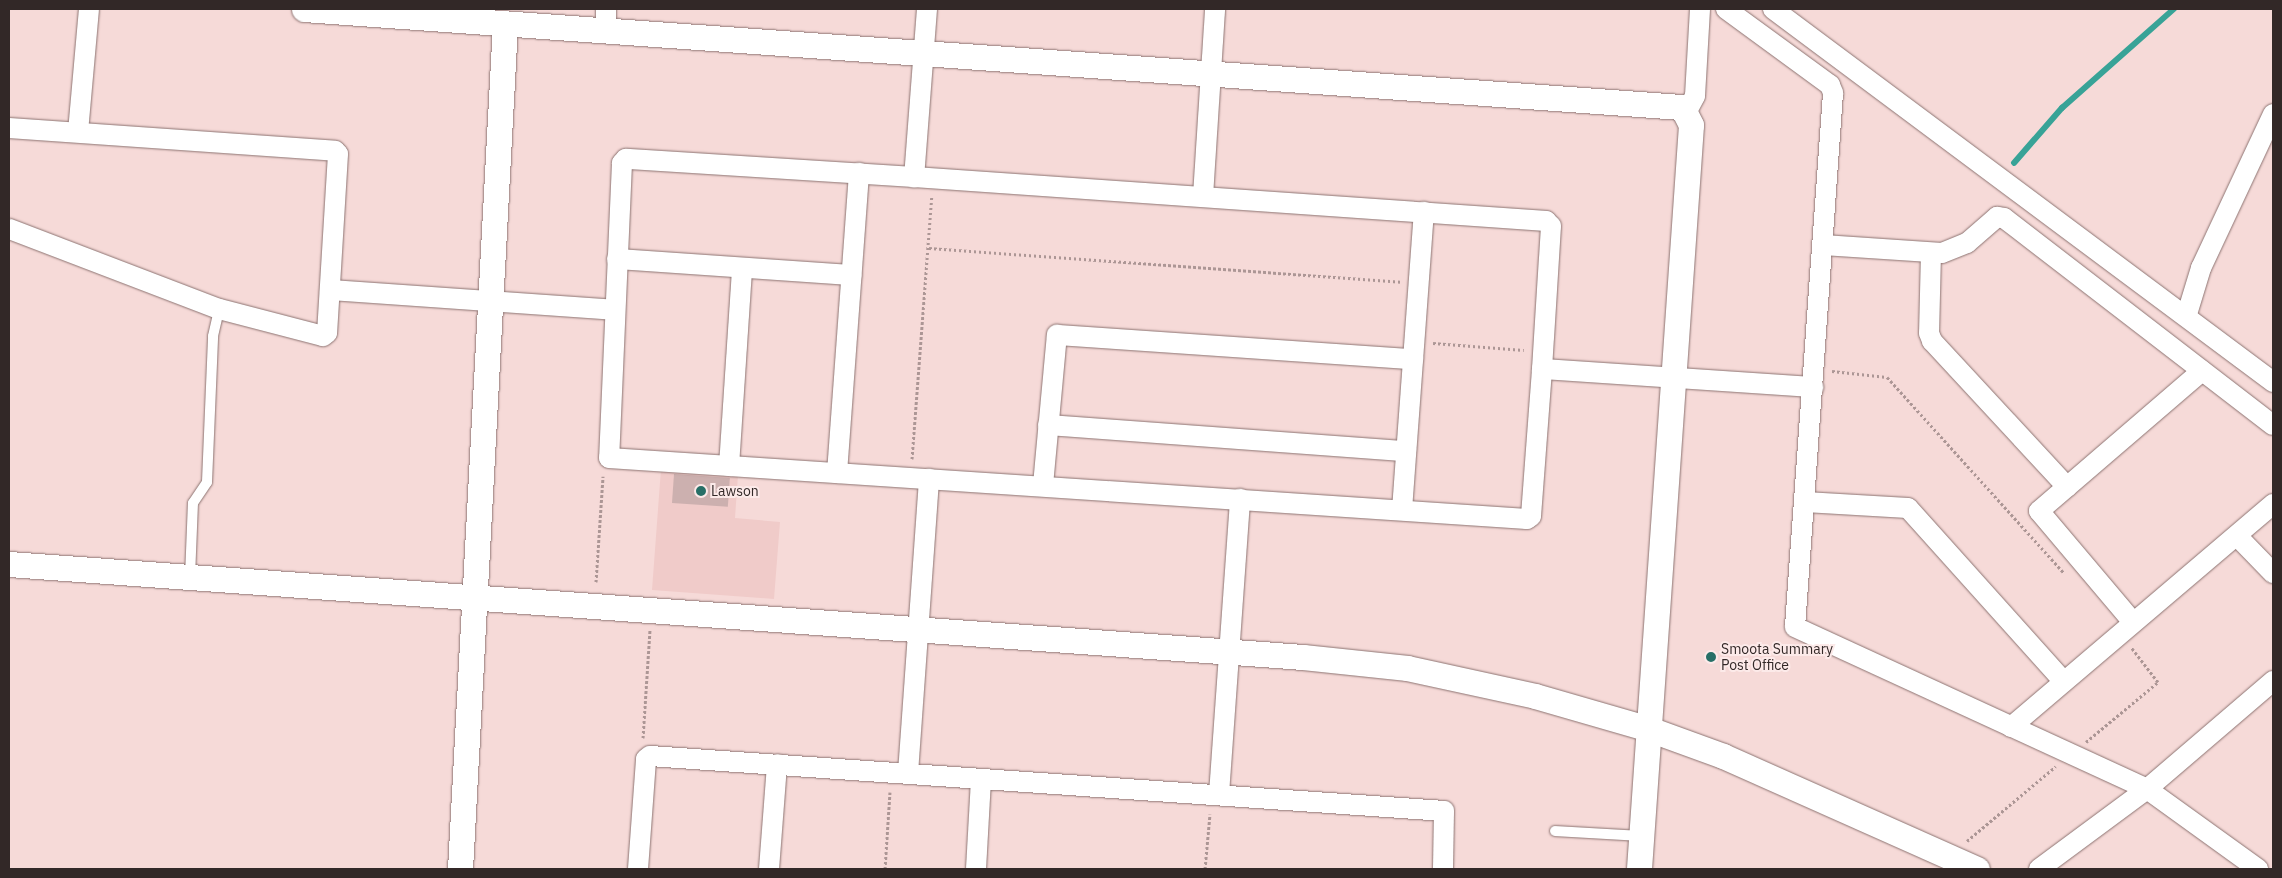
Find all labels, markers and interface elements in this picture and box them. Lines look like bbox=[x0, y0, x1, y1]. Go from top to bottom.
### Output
place label: Lawson bbox=[711, 483, 759, 499]
marker: Lawson bbox=[695, 485, 707, 497]
place label: Smoota Summary Post Office bbox=[1721, 641, 1833, 674]
marker: Smoota Summary Post Office bbox=[1705, 651, 1717, 663]

